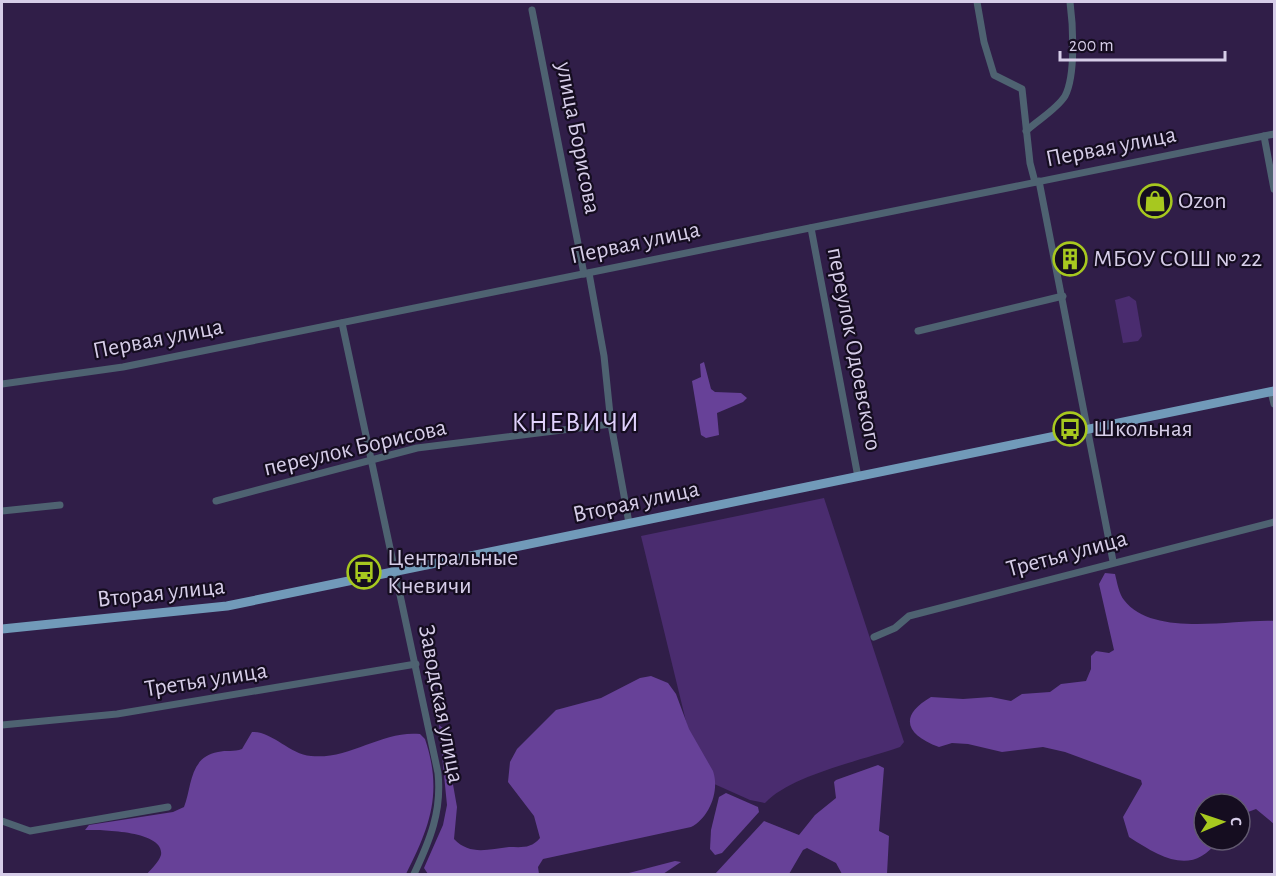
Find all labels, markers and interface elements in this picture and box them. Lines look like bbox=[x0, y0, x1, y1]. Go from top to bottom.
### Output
scale bar bbox=[1060, 24, 1225, 62]
text: 200 m bbox=[1069, 37, 1114, 55]
street label: улица Борисова bbox=[551, 59, 605, 216]
street label: Первая улица bbox=[1044, 123, 1178, 171]
shop icon: Ozon bbox=[1137, 183, 1173, 219]
place label: Ozon bbox=[1178, 189, 1227, 213]
street label: Первая улица bbox=[568, 217, 702, 269]
building icon: МБОУ СОШ № 22 bbox=[1052, 241, 1088, 277]
street label: переулок Одоевского bbox=[823, 245, 885, 453]
place label: МБОУ СОШ № 22 bbox=[1093, 247, 1262, 271]
street label: Первая улица bbox=[91, 315, 225, 363]
district label: КНЕВИЧИ bbox=[511, 409, 641, 436]
bus stop icon: Школьная bbox=[1052, 411, 1088, 447]
street label: переулок Борисова bbox=[261, 415, 449, 481]
place label: Школьная bbox=[1093, 417, 1193, 441]
street label: Вторая улица bbox=[571, 477, 702, 527]
street label: Третья улица bbox=[1004, 526, 1130, 582]
place label: Центральные Кневичи bbox=[387, 546, 518, 598]
bus stop icon: Центральные Кневичи bbox=[346, 554, 382, 590]
street label: Вторая улица bbox=[96, 574, 226, 612]
street label: Заводская улица bbox=[414, 623, 468, 785]
street label: Третья улица bbox=[143, 658, 269, 702]
north arrow bbox=[1192, 792, 1252, 852]
text: С bbox=[1228, 817, 1244, 826]

